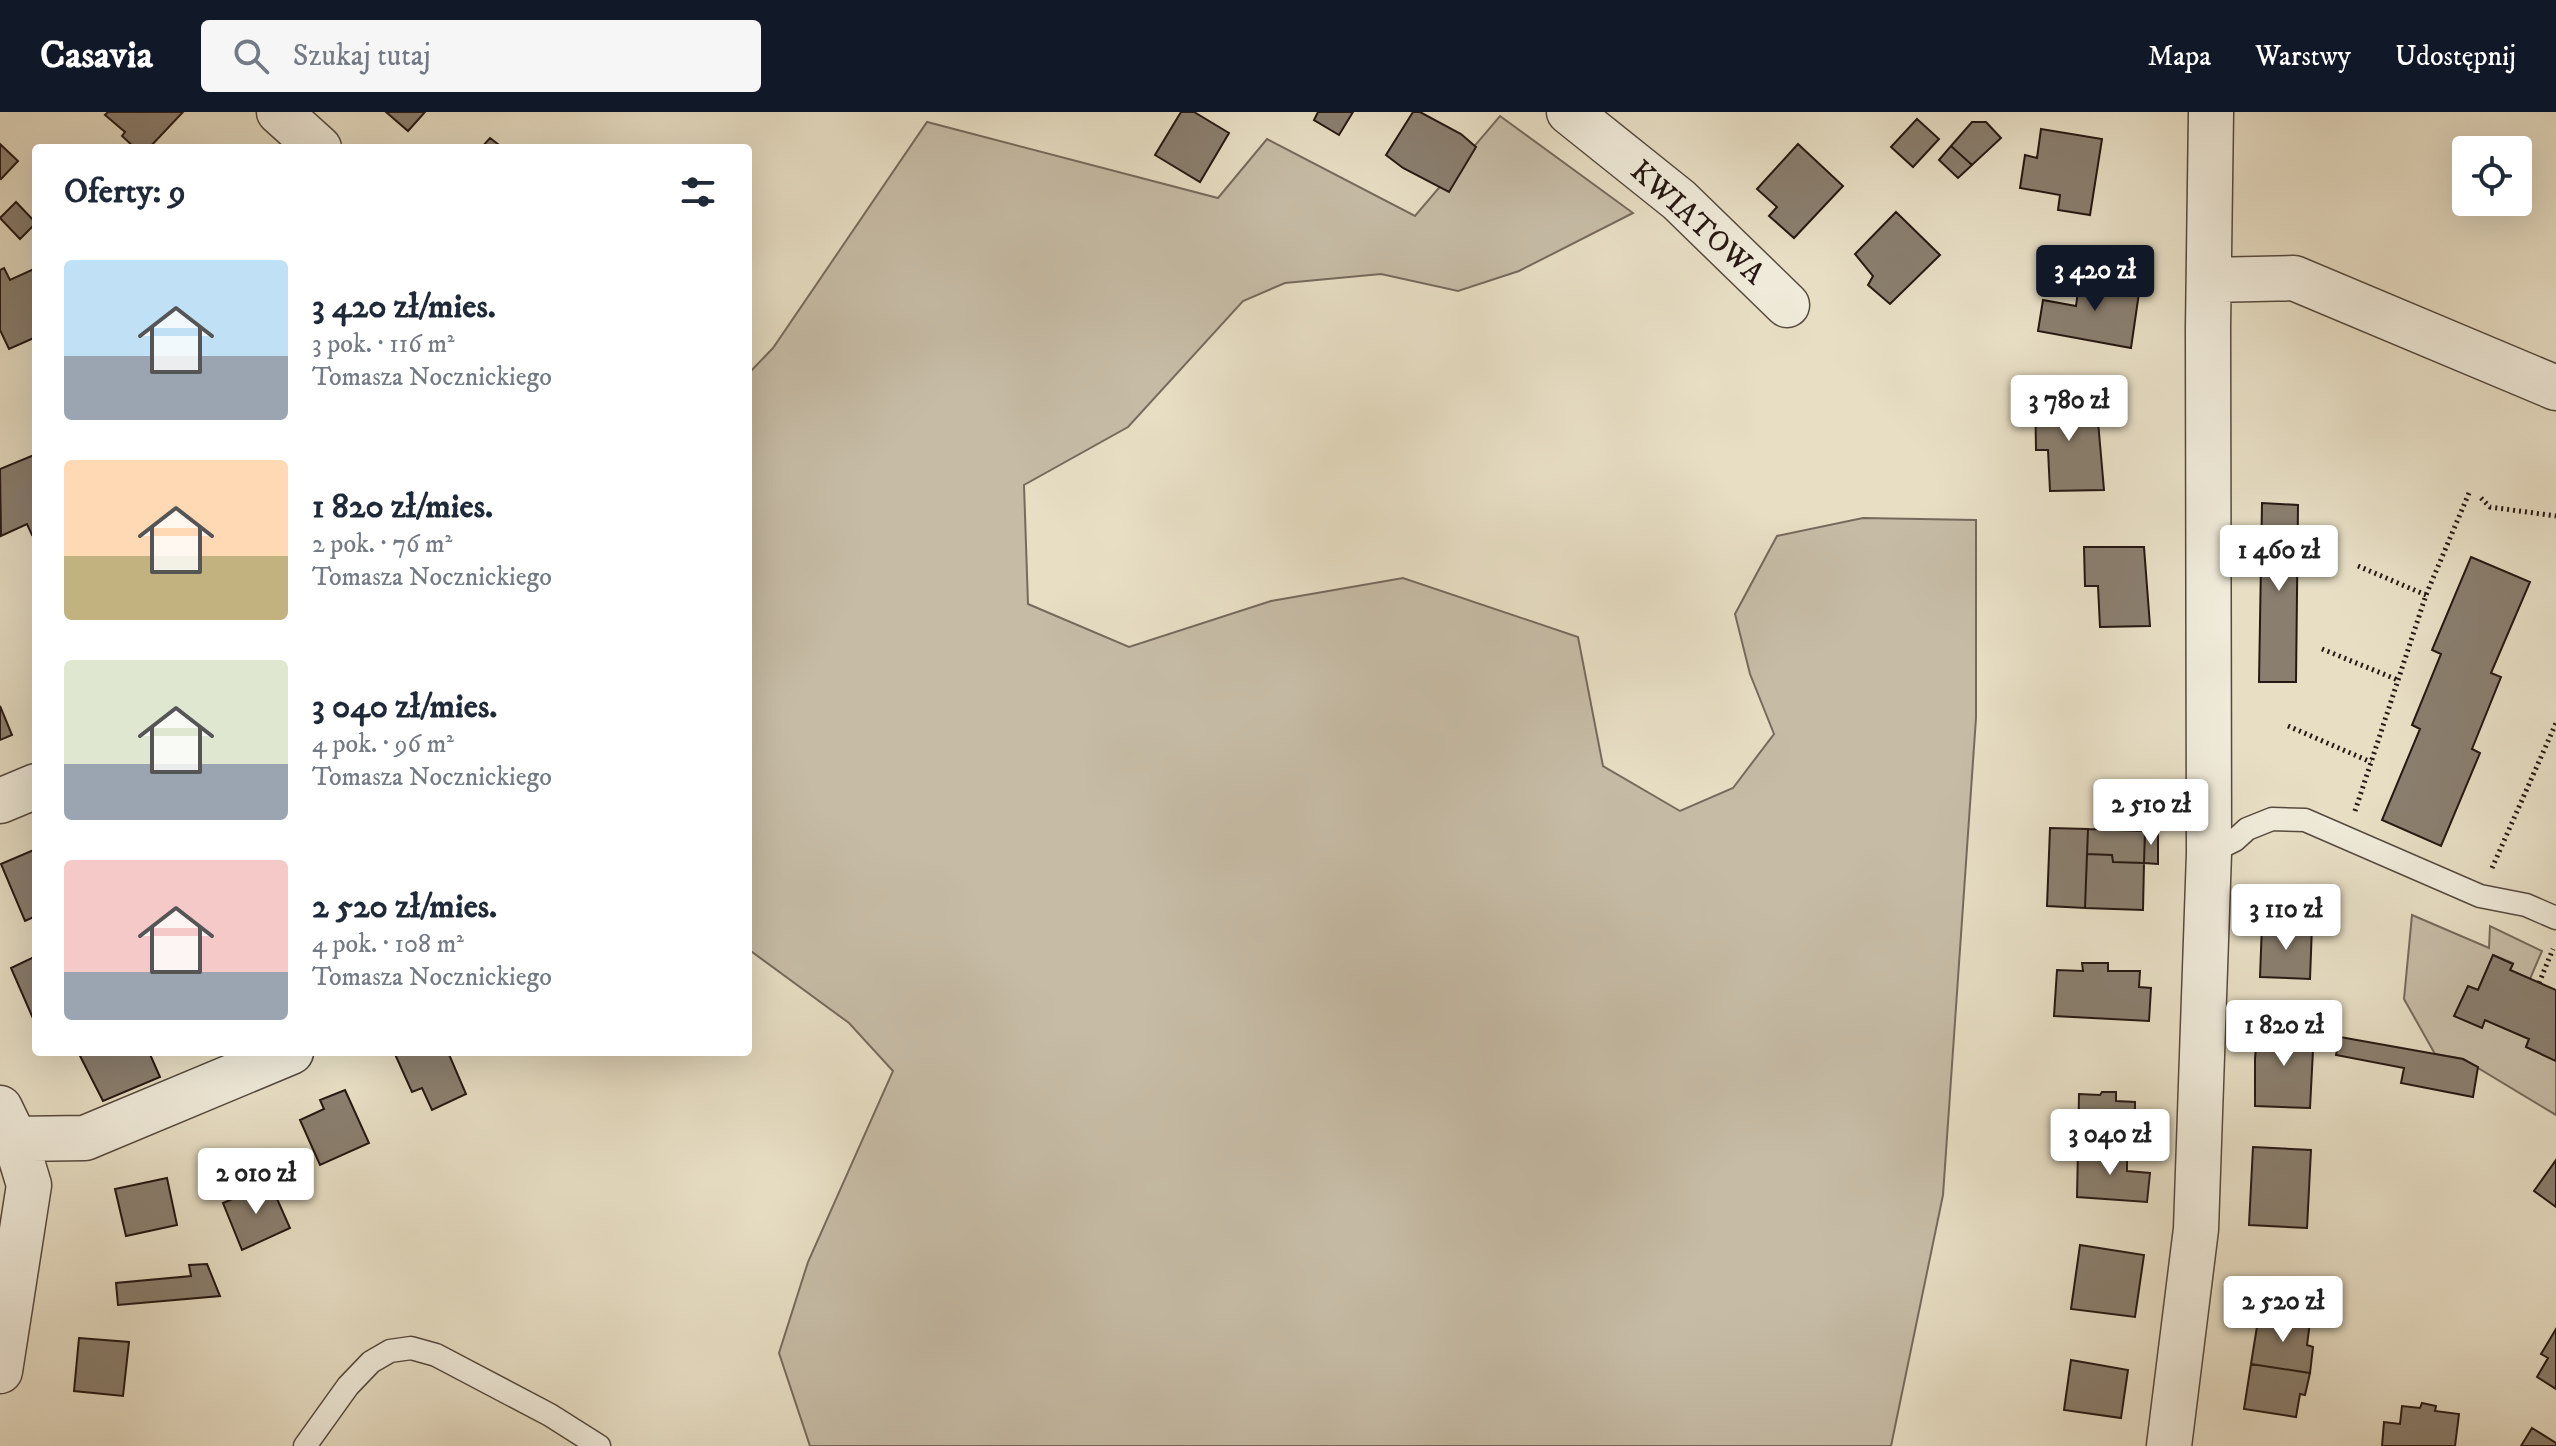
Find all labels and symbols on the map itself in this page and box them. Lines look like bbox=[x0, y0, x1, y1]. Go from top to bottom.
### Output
street label: KWIATOWA bbox=[1622, 153, 1773, 294]
pin: 3 420 zł bbox=[2012, 245, 2178, 313]
pin: 3 780 zł bbox=[1986, 375, 2152, 443]
pin: 1 460 zł bbox=[2196, 525, 2362, 593]
pin: 2 510 zł bbox=[2068, 779, 2234, 847]
pin: 3 110 zł bbox=[2203, 884, 2369, 952]
pin: 1 820 zł bbox=[2201, 1000, 2367, 1068]
pin: 3 040 zł bbox=[2027, 1109, 2193, 1177]
pin: 2 010 zł bbox=[173, 1148, 339, 1216]
pin: 2 520 zł bbox=[2200, 1276, 2366, 1344]

